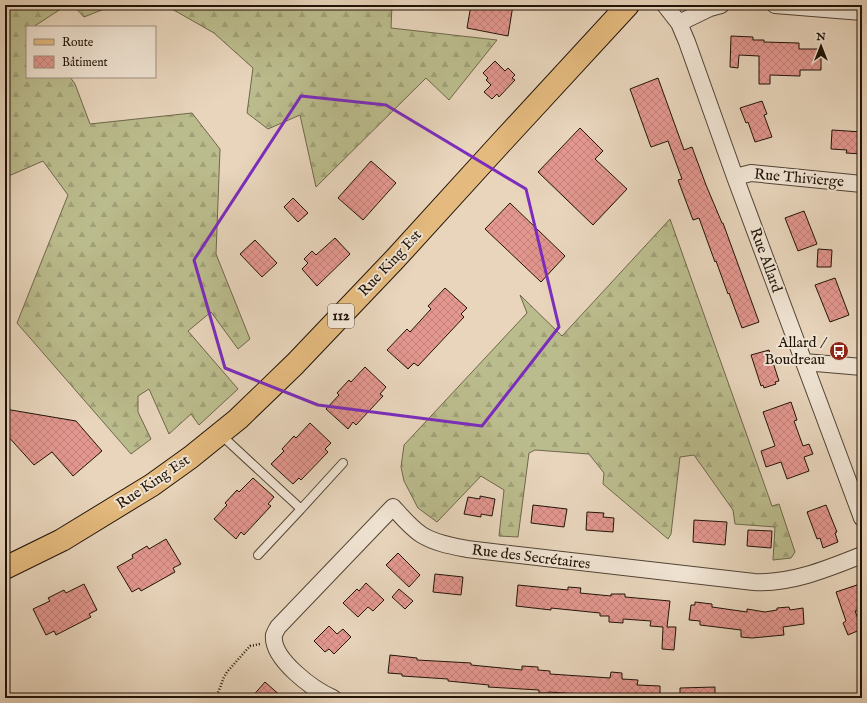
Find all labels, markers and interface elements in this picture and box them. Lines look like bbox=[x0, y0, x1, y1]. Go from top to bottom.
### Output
legend bbox=[26, 26, 156, 78]
north arrow bbox=[801, 26, 841, 66]
text: N bbox=[815, 30, 826, 44]
text: Route bbox=[62, 35, 94, 50]
text: Bâtiment bbox=[62, 55, 108, 70]
street label: Rue Thivierge bbox=[753, 165, 845, 191]
street label: Rue Allard bbox=[746, 225, 787, 296]
street label: Rue King Est bbox=[354, 226, 426, 300]
road number: 112 bbox=[328, 304, 354, 328]
place label: Allard / Boudreau bbox=[765, 333, 828, 369]
bus stop icon: Allard / Boudreau bbox=[828, 340, 850, 362]
street label: Rue King Est bbox=[113, 451, 193, 513]
street label: Rue des Secrétaires bbox=[471, 540, 591, 574]

